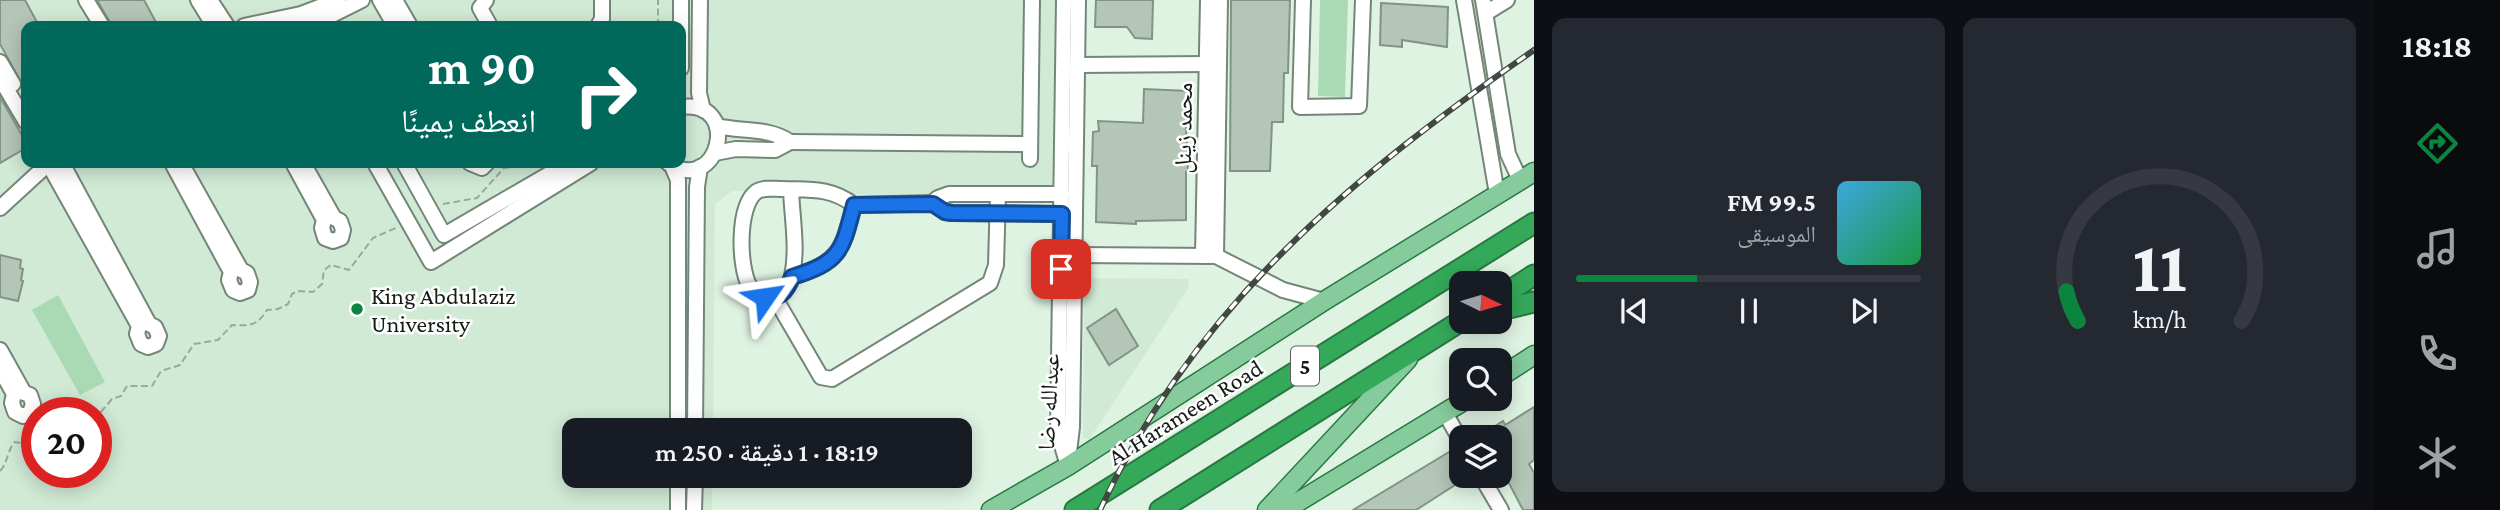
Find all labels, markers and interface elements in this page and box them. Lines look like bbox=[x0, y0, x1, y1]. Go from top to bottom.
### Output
text: 18:18 bbox=[2402, 28, 2472, 64]
text: 90 m bbox=[429, 40, 536, 95]
icon: right bbox=[560, 49, 651, 140]
street label: محمد زينل bbox=[1169, 82, 1198, 174]
text: انعطف يمينًا bbox=[401, 103, 536, 139]
icon: directions bbox=[2413, 119, 2462, 168]
text: 99.5 FM bbox=[1727, 188, 1816, 217]
text: الموسيقى bbox=[1737, 221, 1816, 247]
icon: music bbox=[2413, 224, 2462, 273]
text: 11 bbox=[2132, 226, 2187, 307]
pin bbox=[1031, 239, 1091, 299]
icon: arrive bbox=[1042, 250, 1080, 288]
position arrow bbox=[728, 260, 802, 334]
north arrow bbox=[1449, 271, 1512, 334]
map controls bbox=[1449, 271, 1512, 488]
place label: King Abdulaziz University bbox=[371, 282, 515, 337]
icon: previous bbox=[1615, 292, 1653, 330]
icon: pause bbox=[1730, 292, 1768, 330]
icon: next bbox=[1845, 292, 1883, 330]
marker: King Abdulaziz University bbox=[349, 301, 365, 317]
text: km/h bbox=[2133, 306, 2186, 333]
icon: phone bbox=[2413, 329, 2462, 378]
road number: 5 bbox=[1291, 346, 1319, 386]
button: search bbox=[1449, 348, 1512, 411]
street label: عبدالله رضا bbox=[1032, 353, 1065, 451]
street label: Al Harameen Road bbox=[1103, 353, 1267, 470]
speed limit sign: 20 bbox=[21, 397, 112, 488]
button: layers bbox=[1449, 425, 1512, 488]
icon: climate bbox=[2413, 433, 2462, 482]
text: 18:19 · 1 دقيقة · 250 m bbox=[655, 438, 879, 467]

